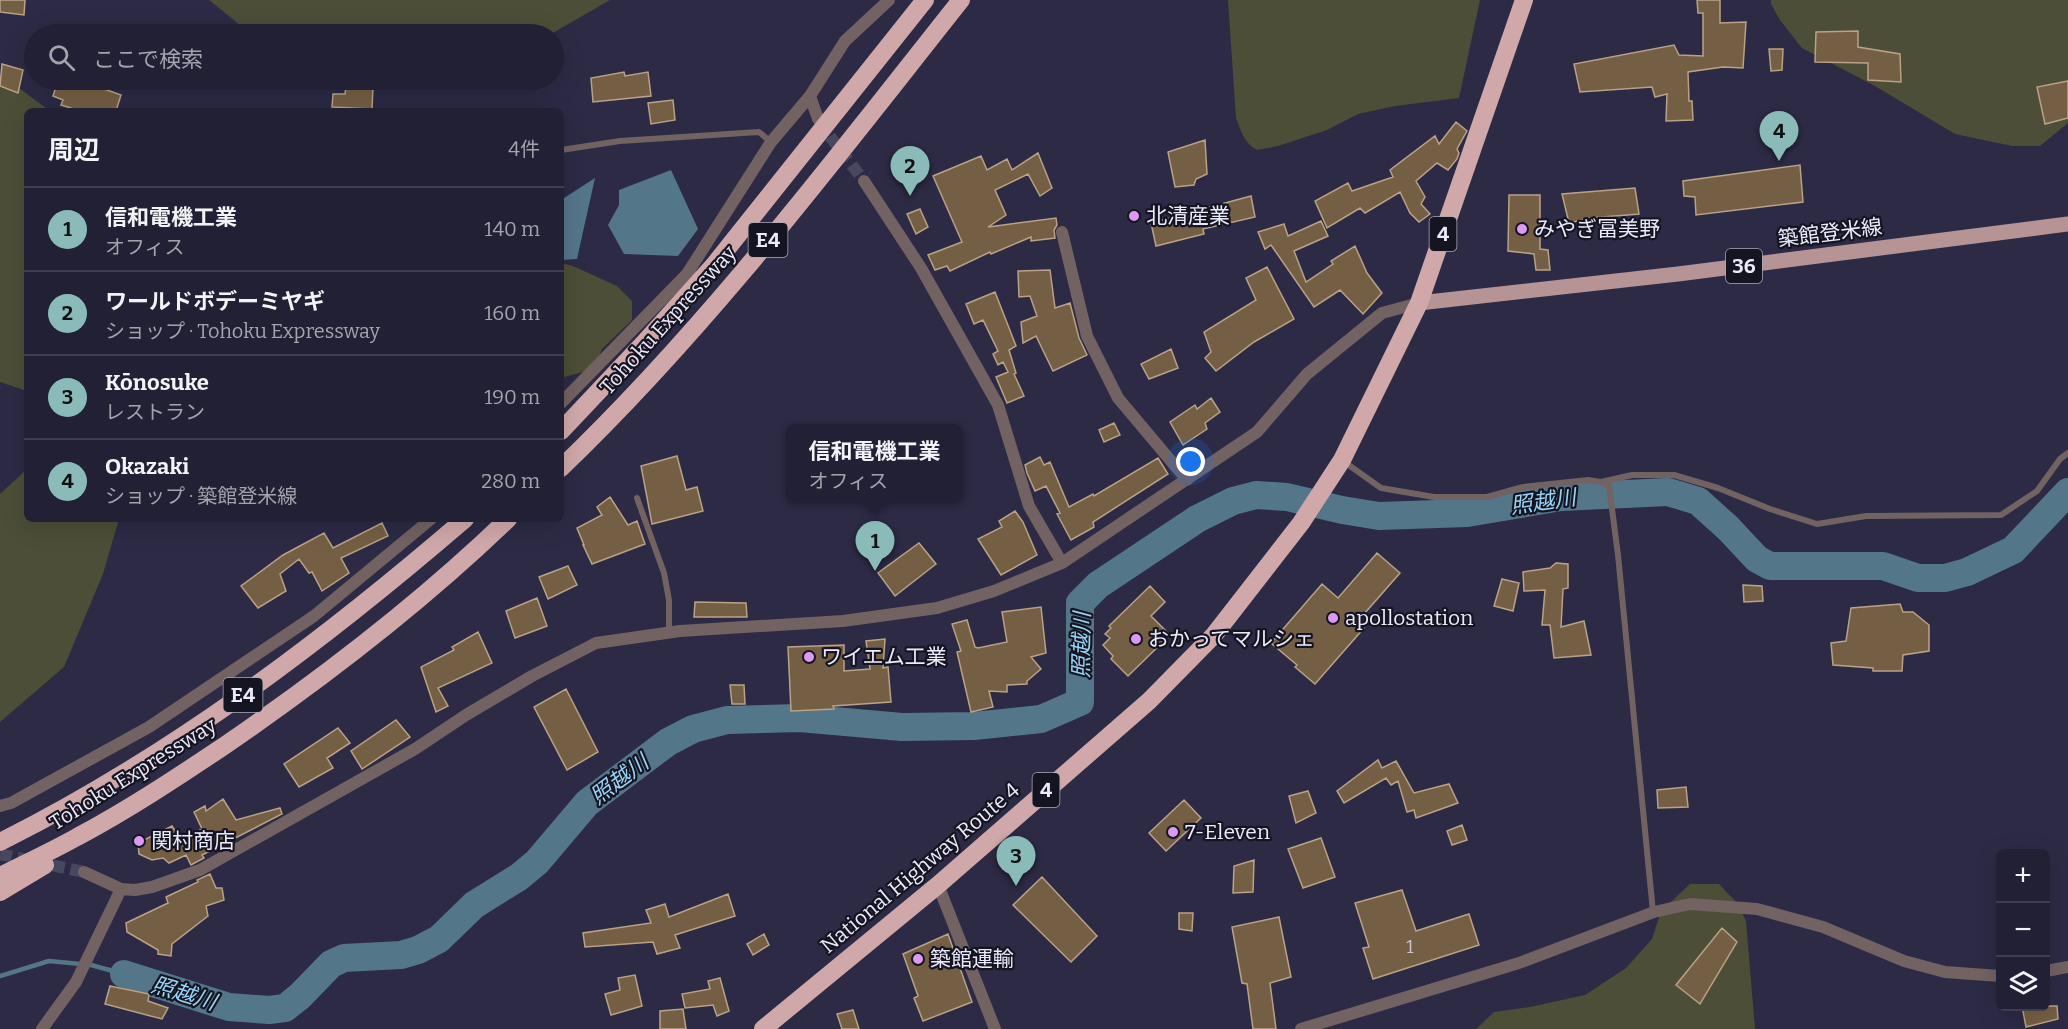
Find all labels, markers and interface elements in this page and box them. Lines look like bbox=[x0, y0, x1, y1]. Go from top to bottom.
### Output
search box bbox=[24, 24, 564, 90]
icon: search bbox=[45, 41, 78, 74]
text: ここで検索 bbox=[93, 46, 203, 73]
pin: 4 bbox=[1760, 112, 1798, 161]
text: 周辺 bbox=[48, 135, 100, 166]
text: 4件 bbox=[508, 137, 540, 161]
pin: 2 bbox=[890, 146, 930, 196]
place label: 北清産業 bbox=[1146, 203, 1230, 229]
text: 信和電機工業 bbox=[105, 204, 237, 231]
marker: 北清産業 bbox=[1127, 209, 1141, 223]
street label: 築館登米線 bbox=[1776, 214, 1884, 252]
place label: みやぎ冨美野 bbox=[1534, 216, 1660, 242]
text: 1 bbox=[63, 217, 72, 241]
text: 140 m bbox=[484, 217, 540, 241]
road number: 4 bbox=[1430, 217, 1456, 251]
marker: みやぎ冨美野 bbox=[1515, 222, 1529, 236]
road number: E4 bbox=[748, 223, 788, 257]
text: オフィス bbox=[105, 235, 185, 259]
street label: Tohoku Expressway bbox=[594, 239, 742, 400]
road number: 36 bbox=[1726, 249, 1762, 283]
text: ワールドボデーミヤギ bbox=[105, 288, 325, 315]
text: 2 bbox=[62, 301, 73, 325]
text: 160 m bbox=[484, 301, 540, 325]
text: ショップ · Tohoku Expressway bbox=[105, 319, 380, 343]
text: Kōnosuke bbox=[105, 369, 209, 396]
text: 3 bbox=[62, 385, 73, 409]
text: 190 m bbox=[484, 385, 540, 409]
text: レストラン bbox=[105, 400, 205, 424]
popup bbox=[786, 424, 963, 502]
text: 信和電機工業 bbox=[808, 438, 941, 465]
your location bbox=[1176, 447, 1205, 476]
text: Okazaki bbox=[105, 453, 189, 480]
text: 4 bbox=[61, 469, 74, 493]
text: 280 m bbox=[481, 469, 540, 493]
text: オフィス bbox=[808, 469, 888, 493]
water label: 照越川 bbox=[1509, 483, 1580, 519]
text: ショップ · 築館登米線 bbox=[105, 484, 297, 508]
pin: 1 bbox=[856, 522, 894, 571]
place label: apollostation bbox=[1345, 605, 1473, 631]
water label: 照越川 bbox=[1067, 610, 1096, 678]
marker: apollostation bbox=[1326, 611, 1340, 625]
place label: おかってマルシェ bbox=[1148, 626, 1315, 652]
marker: おかってマルシェ bbox=[1129, 632, 1143, 646]
place label: ワイエム工業 bbox=[821, 644, 947, 670]
marker: ワイエム工業 bbox=[802, 650, 816, 664]
road number: E4 bbox=[224, 678, 262, 712]
street label: Tohoku Expressway bbox=[45, 712, 222, 836]
water label: 照越川 bbox=[585, 748, 655, 810]
road number: 4 bbox=[1032, 773, 1060, 807]
street label: National Highway Route 4 bbox=[815, 777, 1025, 959]
place label: 7-Eleven bbox=[1185, 819, 1270, 845]
marker: 7-Eleven bbox=[1166, 825, 1180, 839]
place label: 関村商店 bbox=[151, 828, 235, 854]
marker: 関村商店 bbox=[132, 834, 146, 848]
pin: 3 bbox=[996, 836, 1036, 886]
map controls bbox=[1996, 849, 2050, 1011]
button: + bbox=[1996, 849, 2050, 903]
button: − bbox=[1996, 903, 2050, 957]
house number: 1 bbox=[1406, 936, 1414, 958]
place label: 築館運輸 bbox=[930, 946, 1014, 972]
marker: 築館運輸 bbox=[911, 952, 925, 966]
button: layers bbox=[1996, 957, 2050, 1011]
water label: 照越川 bbox=[148, 971, 221, 1017]

